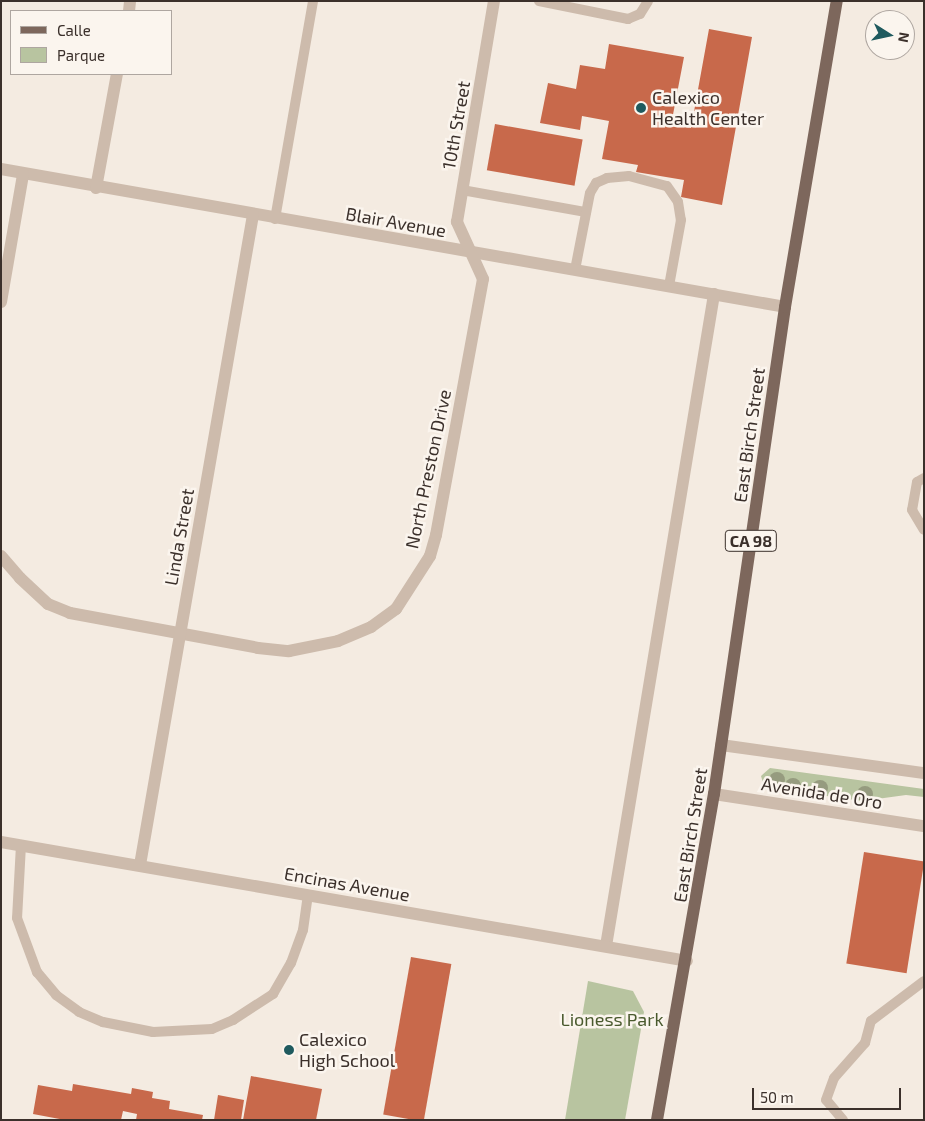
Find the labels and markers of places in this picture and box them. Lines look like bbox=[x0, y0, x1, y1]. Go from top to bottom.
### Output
place label: Calexico Health Center bbox=[652, 87, 764, 130]
marker: Calexico Health Center bbox=[634, 101, 648, 115]
place label: Calexico High School bbox=[299, 1029, 395, 1072]
marker: Calexico High School bbox=[283, 1044, 295, 1056]

